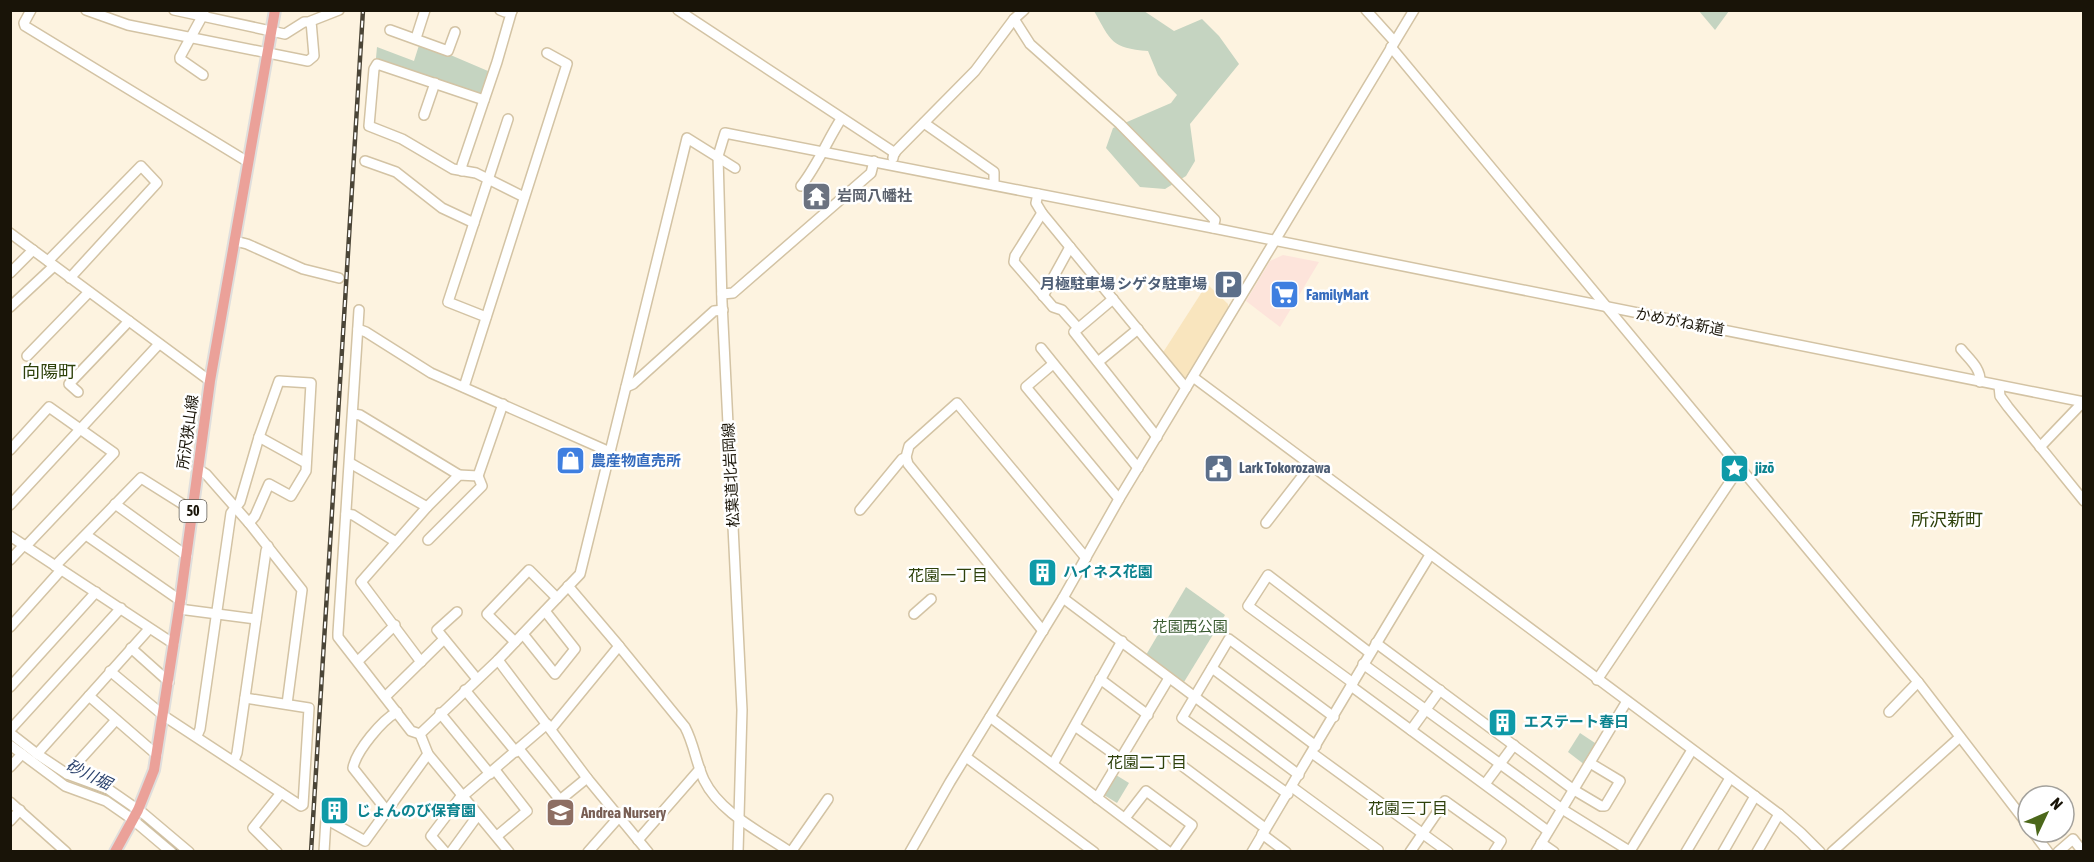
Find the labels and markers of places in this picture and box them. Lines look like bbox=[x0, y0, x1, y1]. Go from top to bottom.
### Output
temple icon: 岩岡八幡社 bbox=[800, 180, 832, 212]
place label: 岩岡八幡社 bbox=[837, 187, 912, 204]
parking icon: 月極駐車場 シゲタ駐車場 bbox=[1212, 268, 1244, 300]
place label: 月極駐車場 シゲタ駐車場 bbox=[1040, 275, 1207, 292]
supermarket icon: FamilyMart bbox=[1269, 279, 1301, 311]
place label: FamilyMart bbox=[1306, 286, 1369, 303]
shop icon: 農産物直売所 bbox=[554, 445, 586, 477]
place label: 農産物直売所 bbox=[591, 452, 681, 469]
public building icon: Lark Tokorozawa bbox=[1202, 452, 1234, 484]
place icon: jizō bbox=[1718, 452, 1750, 484]
place label: Lark Tokorozawa bbox=[1239, 459, 1330, 476]
place label: jizō bbox=[1754, 459, 1774, 476]
building icon: ハイネス花園 bbox=[1026, 556, 1058, 588]
place label: ハイネス花園 bbox=[1063, 563, 1153, 580]
building icon: エステート春日 bbox=[1487, 706, 1519, 738]
place label: エステート春日 bbox=[1524, 713, 1629, 730]
building icon: じょんのび保育園 bbox=[319, 795, 351, 827]
school or university icon: Andrea Nursery bbox=[544, 797, 576, 829]
place label: じょんのび保育園 bbox=[356, 802, 476, 819]
place label: Andrea Nursery bbox=[580, 804, 667, 821]

